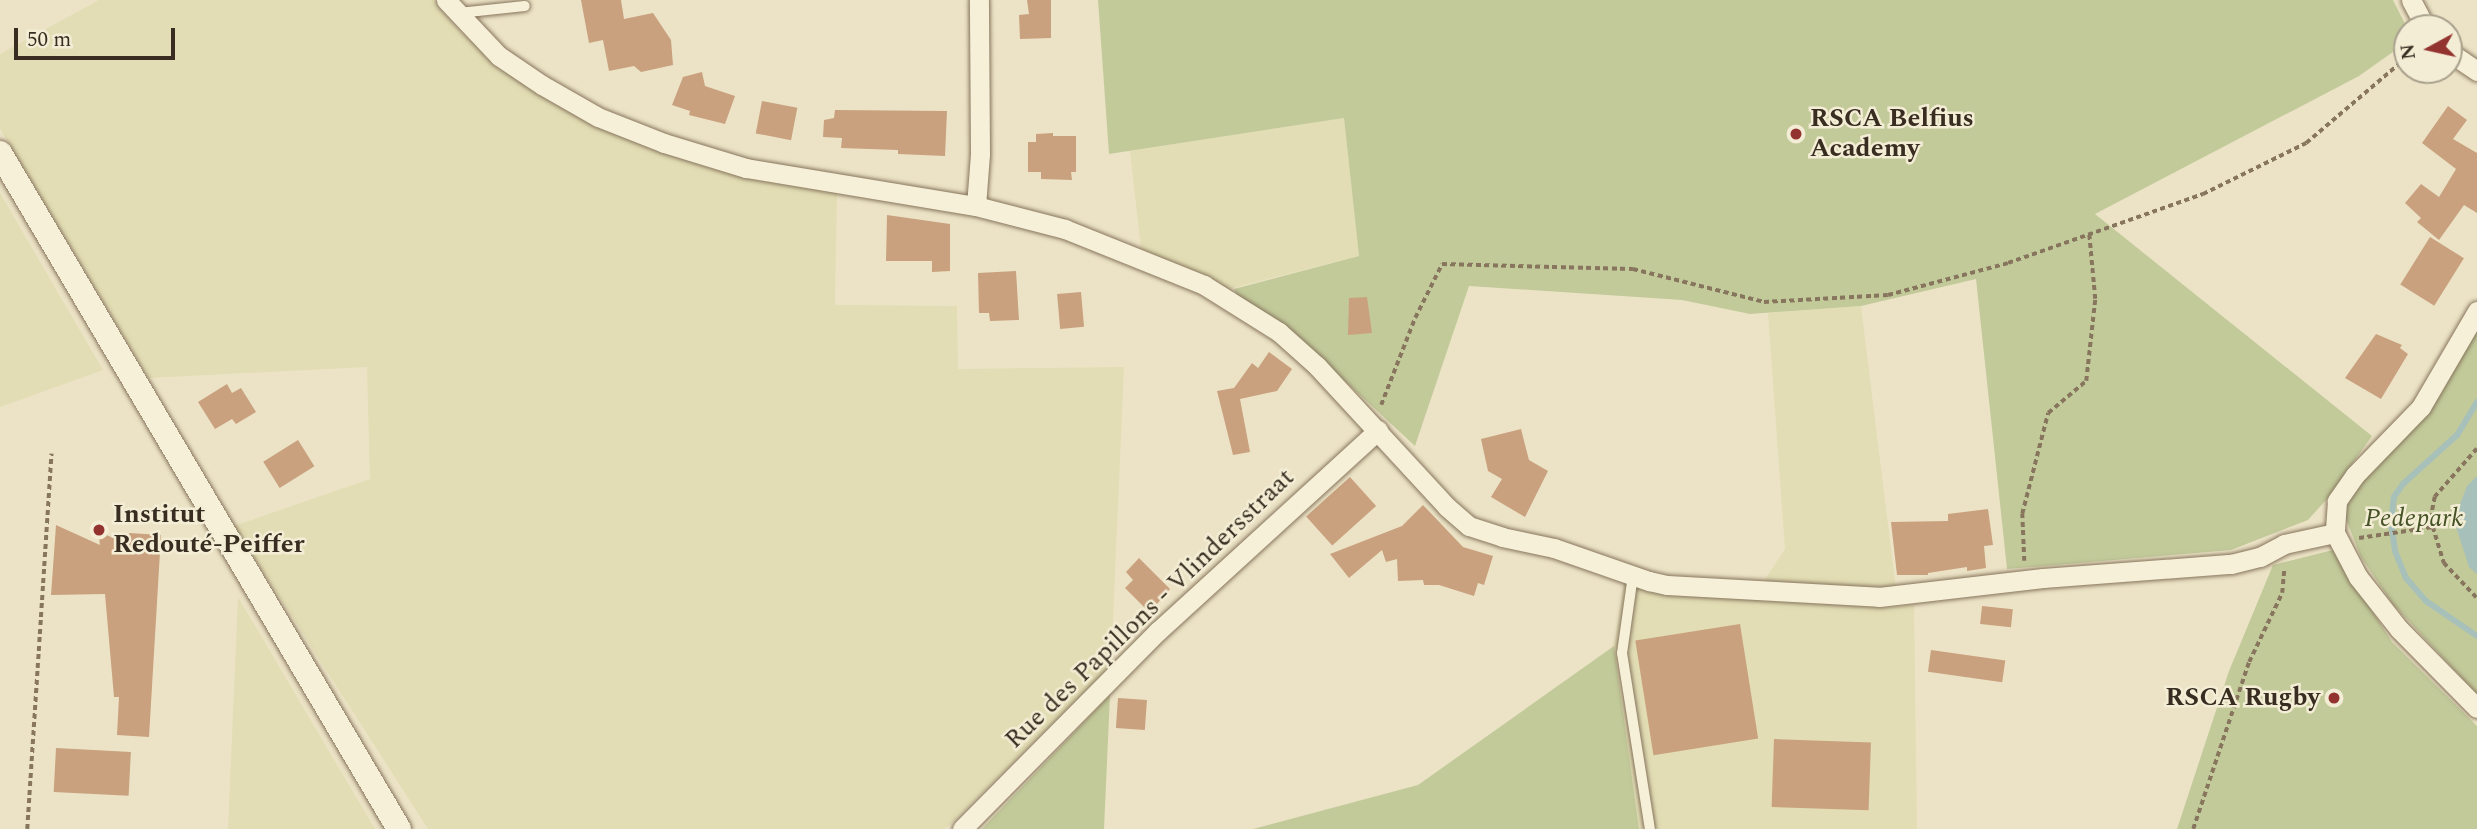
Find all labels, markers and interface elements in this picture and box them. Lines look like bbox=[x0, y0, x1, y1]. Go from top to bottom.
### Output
scale bar bbox=[18, 14, 178, 58]
north arrow bbox=[2393, 14, 2463, 84]
text: 50 m bbox=[27, 24, 71, 56]
text: N bbox=[2393, 42, 2424, 61]
place label: RSCA Belfius Academy bbox=[1810, 103, 1974, 164]
marker: RSCA Belfius Academy bbox=[1788, 126, 1804, 142]
street label: Rue des Papillons - Vlindersstraat bbox=[999, 462, 1301, 756]
place label: Institut Redouté-Peiffer bbox=[113, 499, 305, 560]
park label: Pedepark bbox=[2365, 503, 2463, 535]
marker: Institut Redouté-Peiffer bbox=[91, 522, 107, 538]
place label: RSCA Rugby bbox=[2165, 682, 2320, 714]
marker: RSCA Rugby bbox=[2326, 690, 2342, 706]

